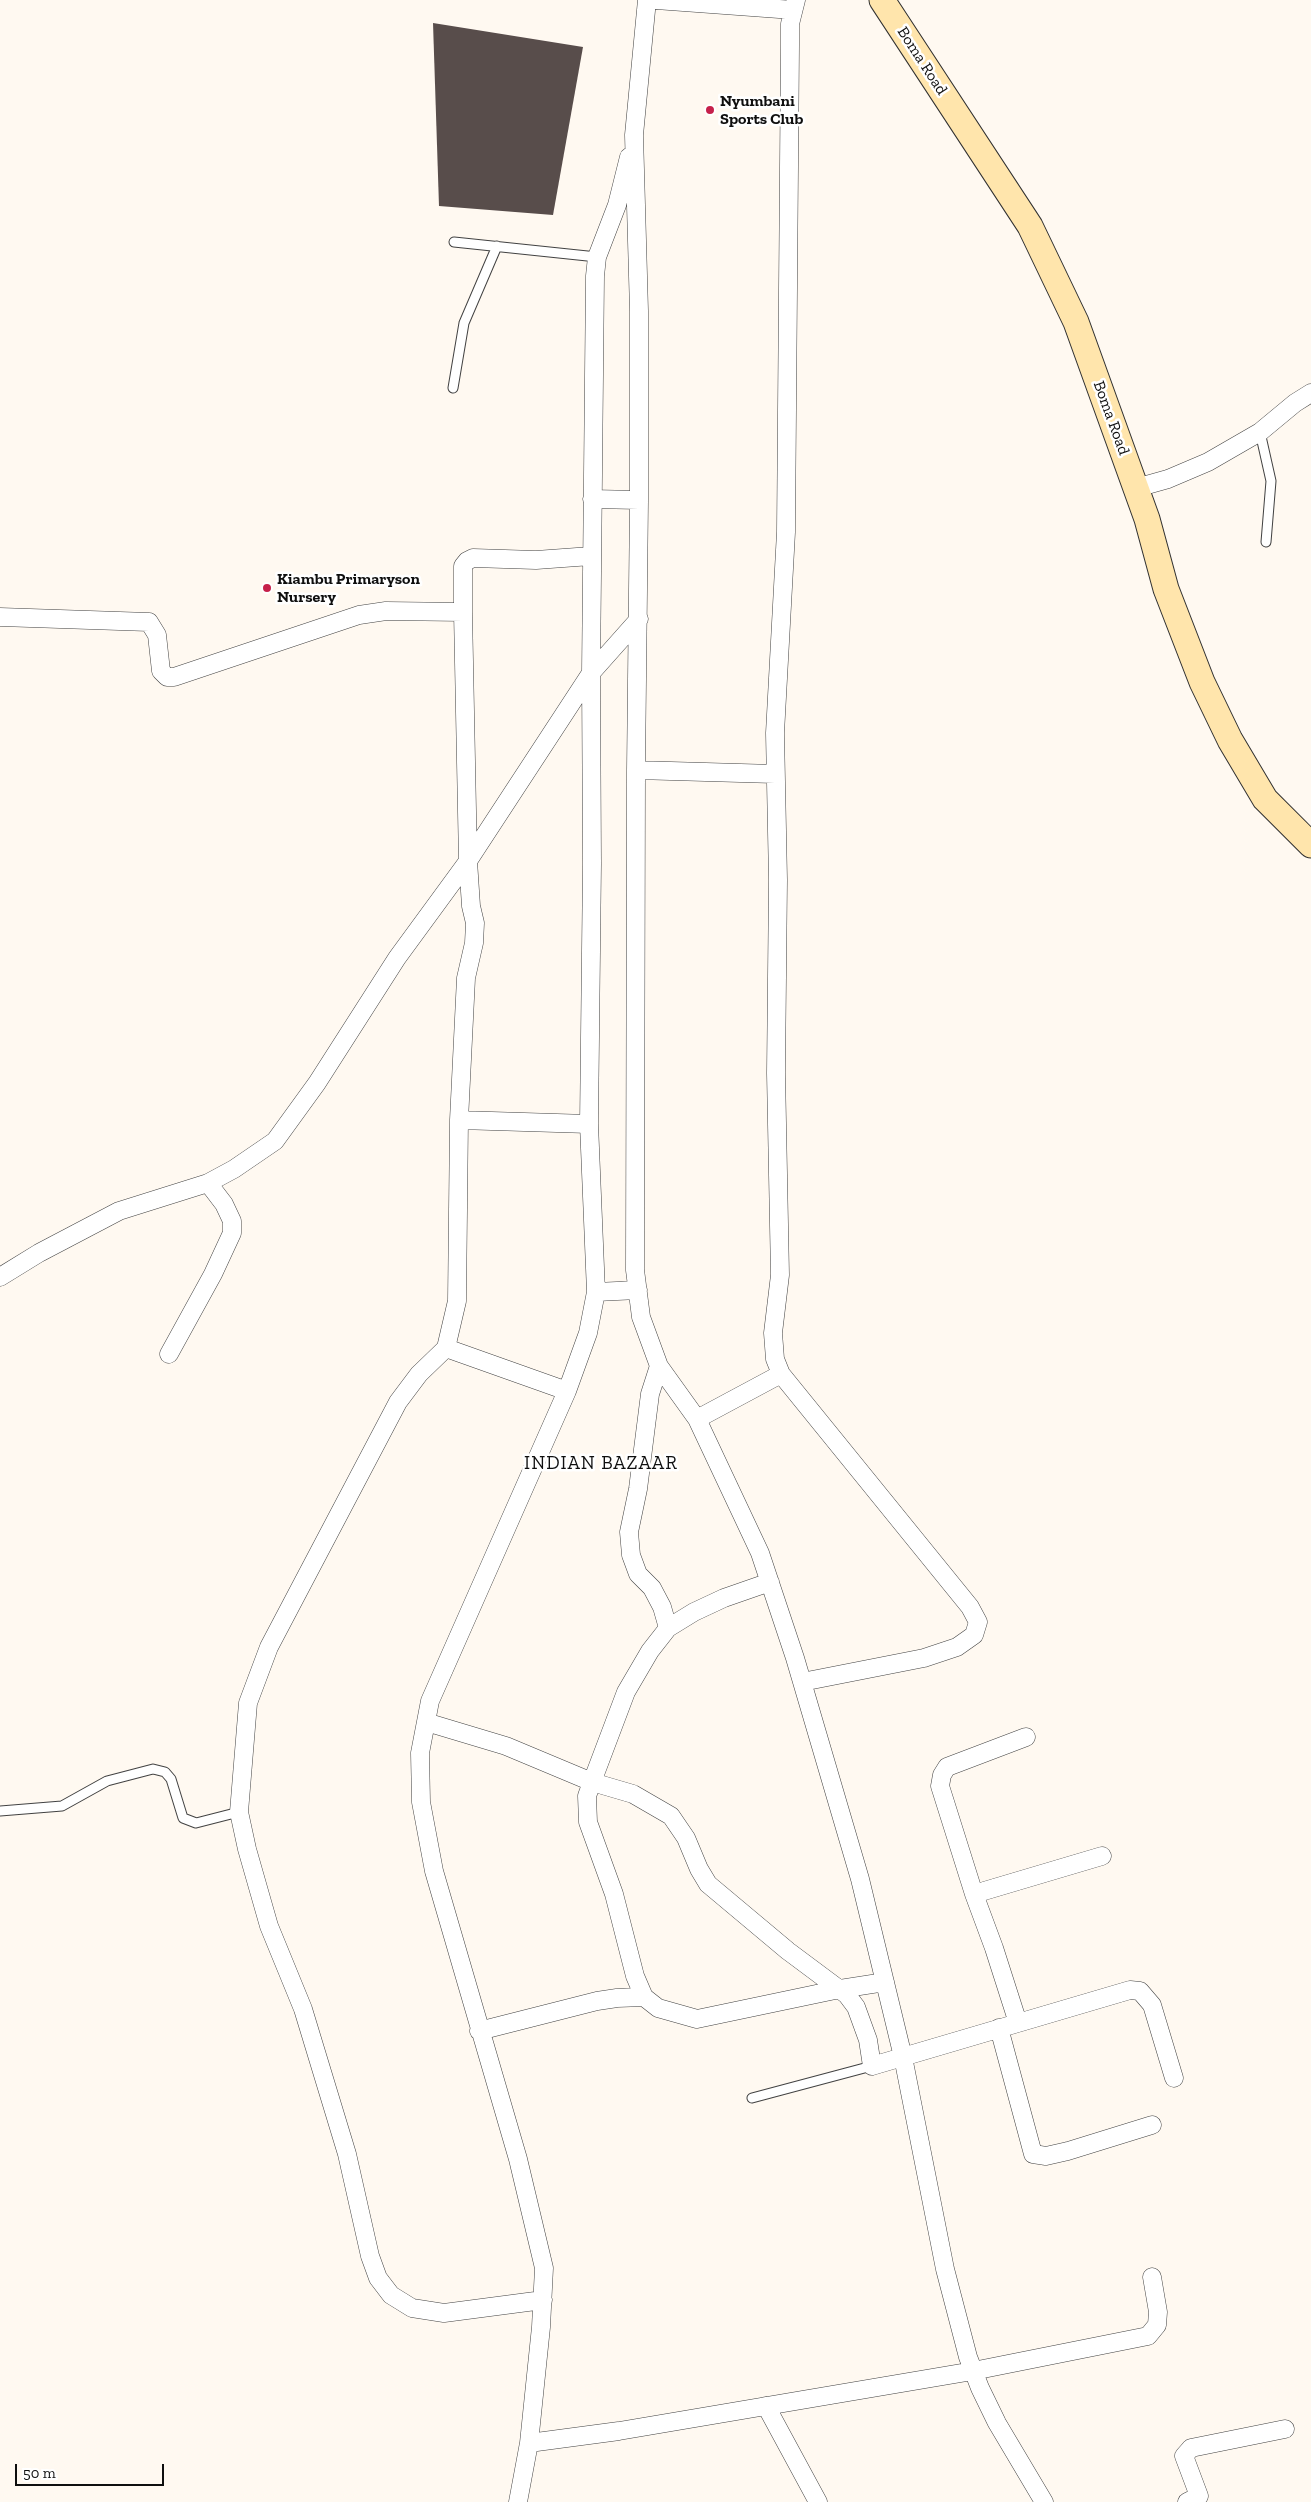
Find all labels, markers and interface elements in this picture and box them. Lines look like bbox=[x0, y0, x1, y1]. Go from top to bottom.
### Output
street label: Boma Road bbox=[893, 23, 951, 99]
place label: Nyumbani Sports Club bbox=[720, 91, 803, 129]
marker: Nyumbani Sports Club bbox=[704, 104, 716, 116]
street label: Boma Road bbox=[1089, 378, 1133, 458]
place label: Kiambu Primaryson Nursery bbox=[277, 569, 420, 607]
marker: Kiambu Primaryson Nursery bbox=[261, 582, 273, 594]
district label: INDIAN BAZAAR bbox=[522, 1453, 680, 1475]
scale bar bbox=[18, 2454, 166, 2486]
text: 50 m bbox=[23, 2464, 56, 2482]

